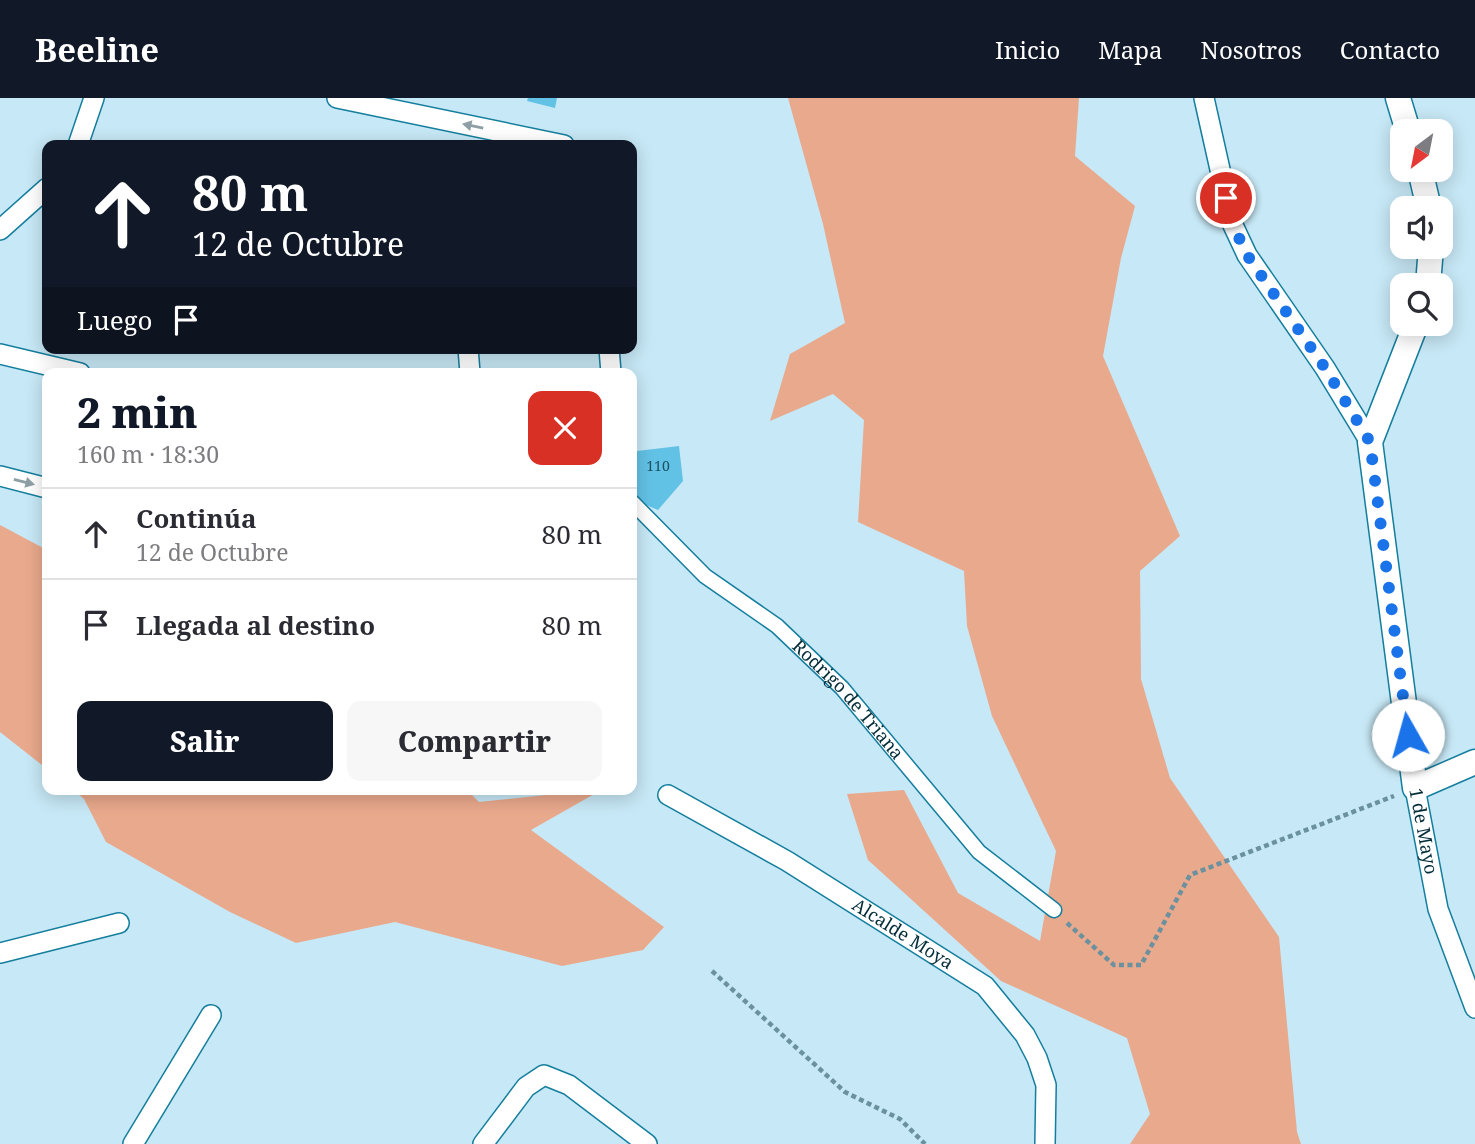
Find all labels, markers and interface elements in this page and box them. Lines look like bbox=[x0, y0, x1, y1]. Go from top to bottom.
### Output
text: Beeline bbox=[35, 27, 159, 72]
text: Inicio bbox=[995, 33, 1060, 66]
text: Mapa bbox=[1098, 33, 1163, 66]
text: Nosotros bbox=[1201, 33, 1302, 66]
text: Contacto bbox=[1340, 33, 1440, 66]
north arrow bbox=[1390, 119, 1452, 182]
map controls bbox=[1390, 119, 1453, 336]
one-way arrow bbox=[462, 121, 484, 132]
text: 80 m bbox=[192, 159, 308, 225]
icon: ahead bbox=[77, 168, 168, 259]
pin bbox=[1196, 168, 1256, 228]
icon: arrive bbox=[1207, 179, 1245, 217]
button: sound bbox=[1390, 196, 1453, 259]
text: 12 de Octubre bbox=[192, 222, 404, 265]
button: search bbox=[1390, 273, 1453, 336]
icon: arrive bbox=[167, 301, 205, 339]
text: Luego bbox=[77, 302, 153, 338]
text: 2 min bbox=[77, 383, 198, 440]
button: close bbox=[528, 391, 602, 465]
text: 160 m · 18:30 bbox=[77, 438, 219, 470]
house number: 110 bbox=[646, 456, 670, 475]
one-way arrow bbox=[13, 477, 35, 488]
text: Continúa bbox=[136, 500, 257, 536]
icon: ahead bbox=[77, 515, 115, 553]
text: 80 m bbox=[542, 516, 602, 552]
text: 12 de Octubre bbox=[136, 536, 288, 568]
icon: arrive bbox=[77, 606, 115, 644]
text: Llegada al destino bbox=[136, 607, 375, 643]
text: 80 m bbox=[542, 607, 602, 643]
street label: Rodrigo de Triana bbox=[787, 634, 910, 764]
position arrow bbox=[1371, 698, 1445, 772]
button: Salir bbox=[77, 701, 333, 781]
button: Compartir bbox=[347, 701, 602, 781]
street label: 1 de Mayo bbox=[1404, 786, 1444, 876]
street label: Alcalde Moya bbox=[848, 892, 959, 974]

